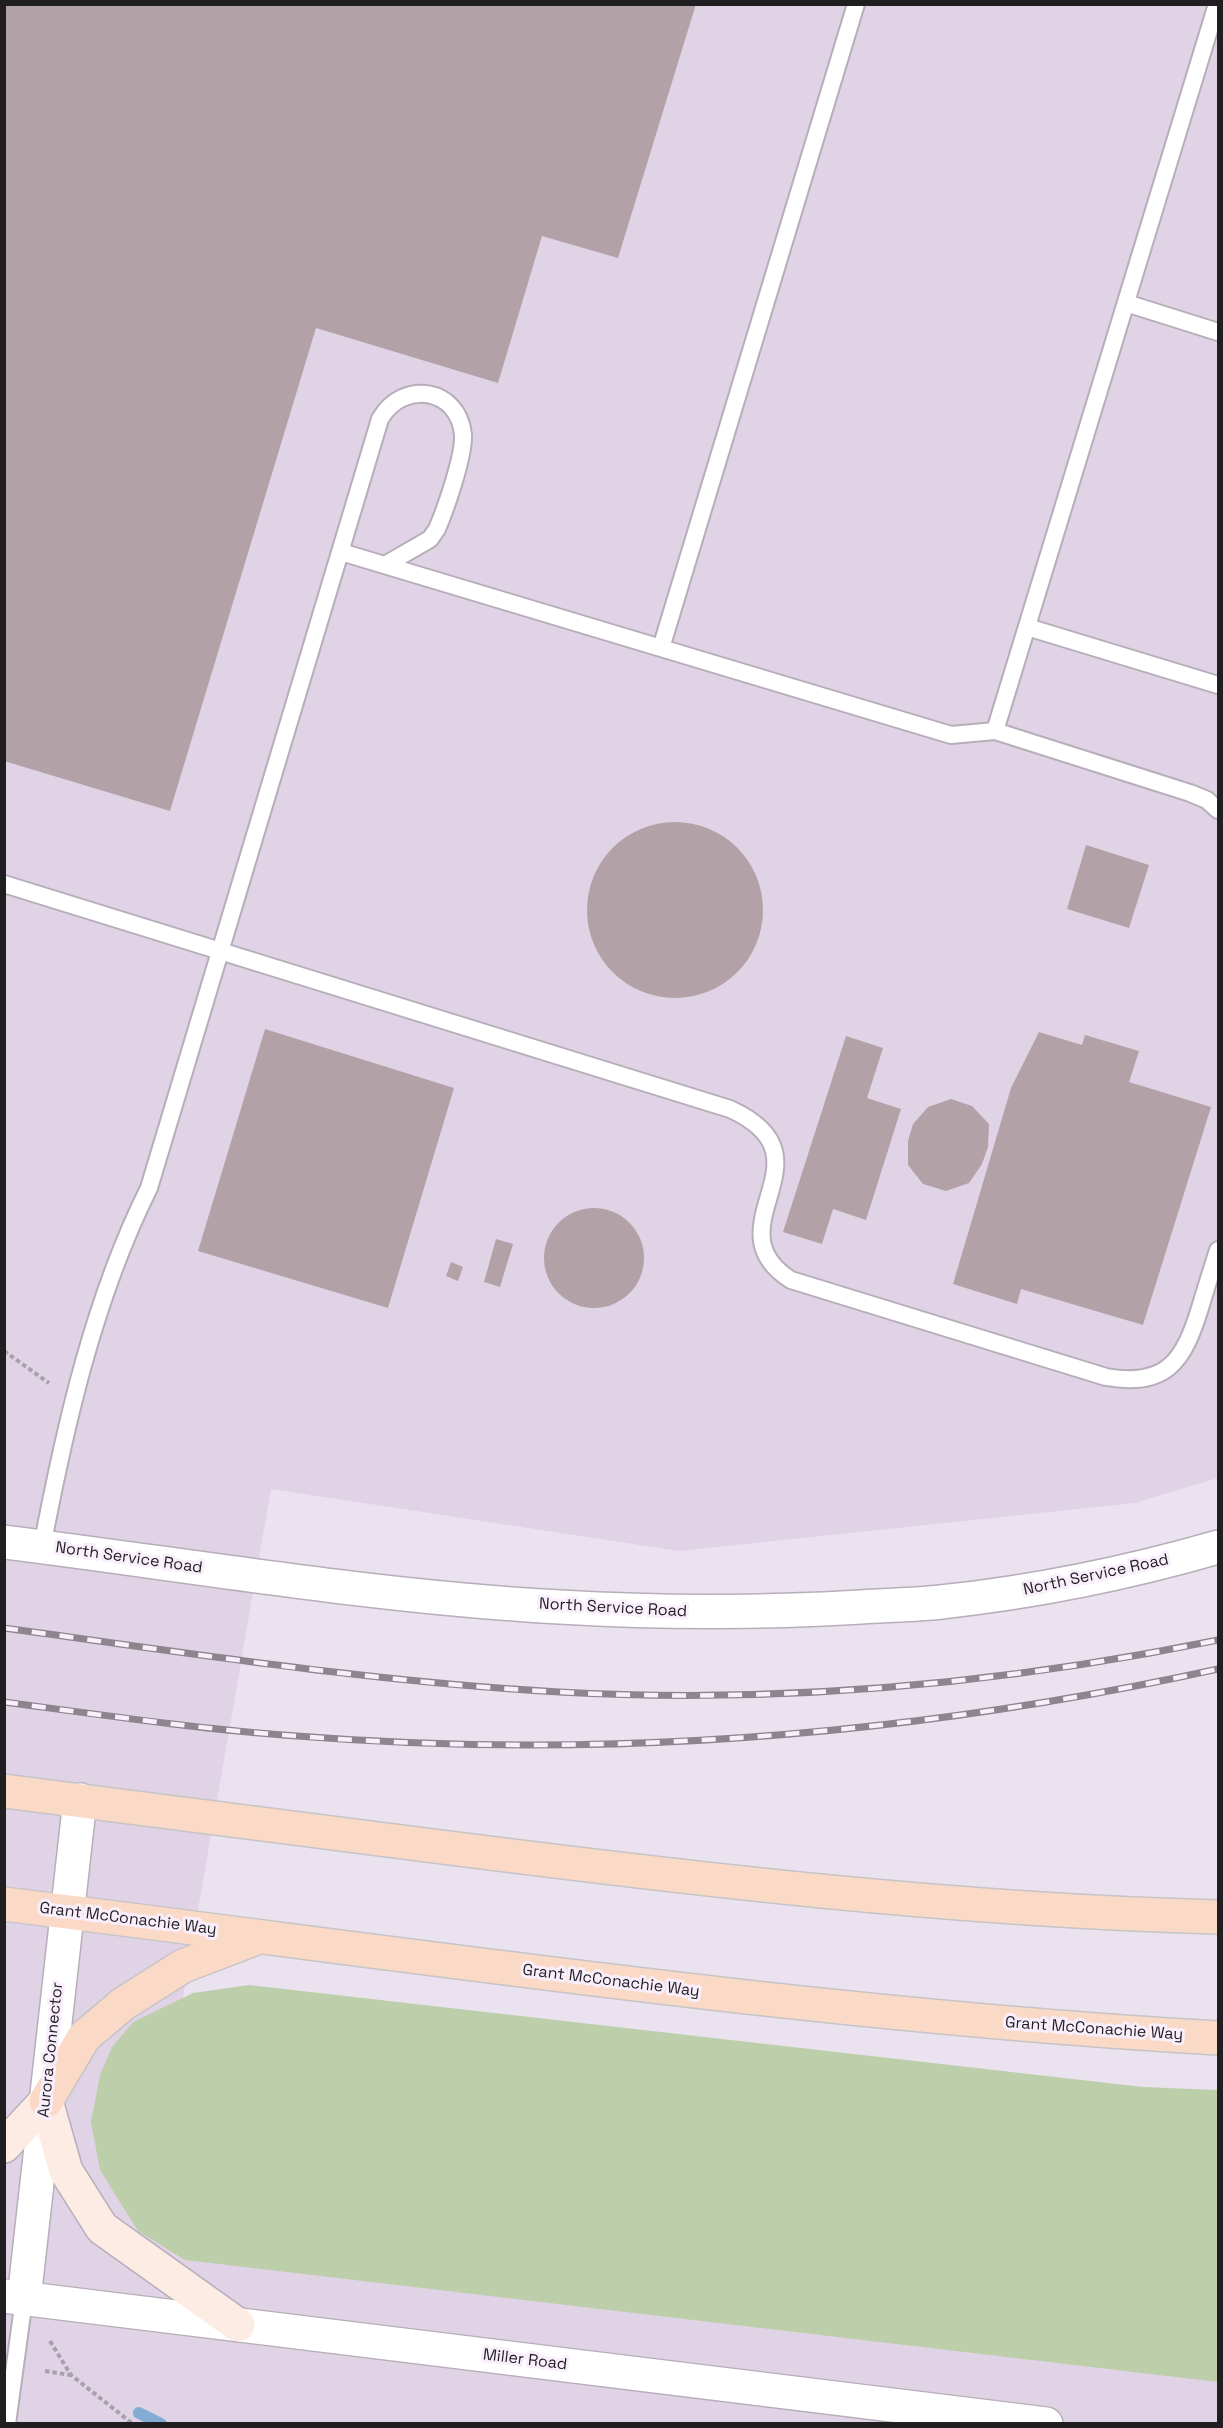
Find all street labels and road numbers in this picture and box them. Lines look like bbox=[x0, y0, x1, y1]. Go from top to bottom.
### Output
street label: North Service Road bbox=[54, 1538, 204, 1578]
street label: North Service Road bbox=[1022, 1550, 1170, 1600]
street label: North Service Road bbox=[539, 1595, 687, 1621]
street label: Grant McConachie Way bbox=[38, 1899, 218, 1939]
street label: Grant McConachie Way bbox=[521, 1961, 701, 2001]
street label: Aurora Connector bbox=[34, 1981, 68, 2119]
street label: Grant McConachie Way bbox=[1004, 2013, 1184, 2045]
street label: Miller Road bbox=[482, 2345, 568, 2375]

